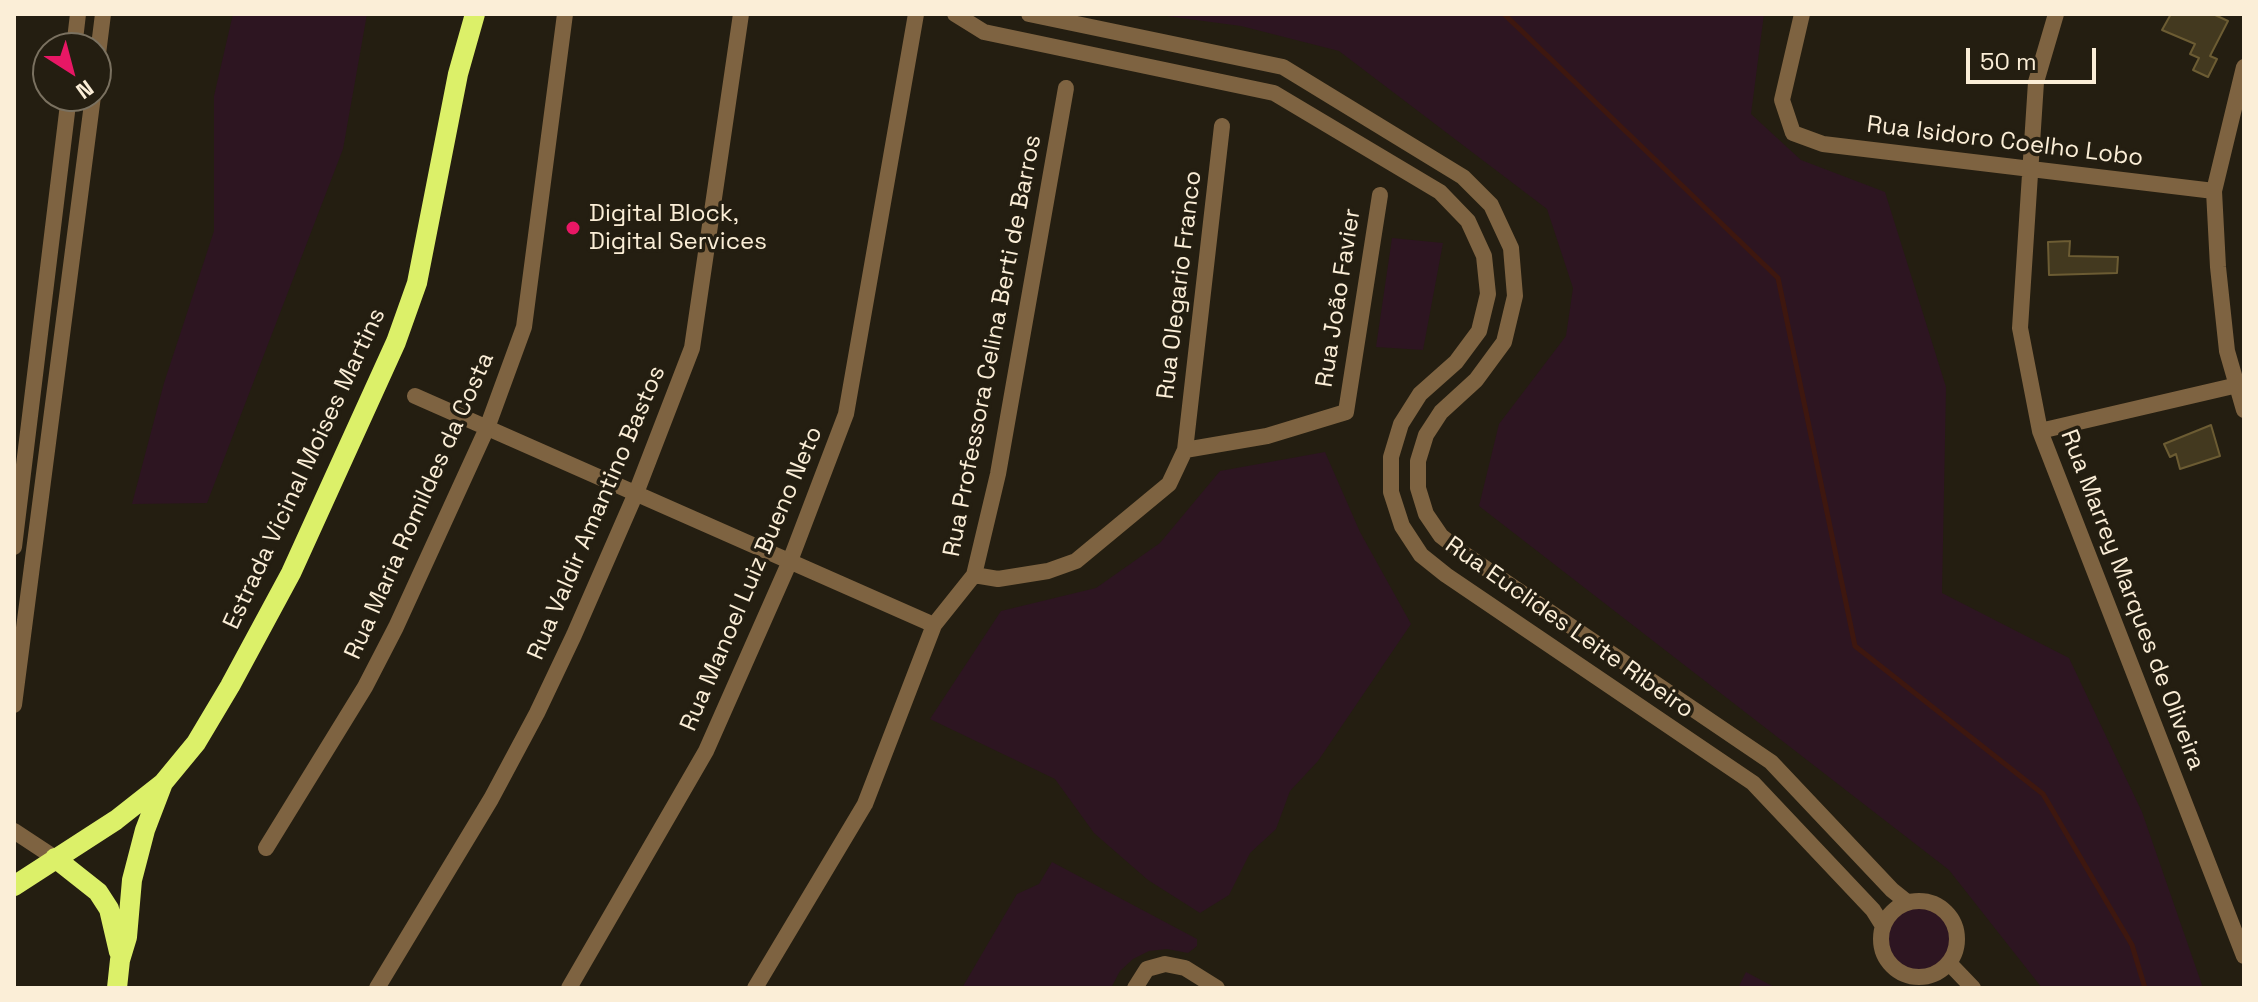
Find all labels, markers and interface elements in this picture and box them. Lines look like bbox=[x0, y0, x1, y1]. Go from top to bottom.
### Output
north arrow bbox=[32, 32, 112, 112]
scale bar bbox=[1970, 32, 2100, 82]
text: 50 m bbox=[1980, 46, 2037, 77]
text: N bbox=[71, 74, 99, 105]
street label: Rua Isidoro Coelho Lobo bbox=[1865, 111, 2145, 173]
street label: Rua Professora Celina Berti de Barros bbox=[938, 133, 1048, 559]
street label: Rua Olegario Franco bbox=[1152, 169, 1208, 401]
place label: Digital Block, Digital Services bbox=[589, 200, 767, 256]
street label: Rua João Favier bbox=[1311, 206, 1367, 390]
marker: Digital Block, Digital Services bbox=[564, 219, 582, 237]
street label: Estrada Vicinal Moises Martins bbox=[218, 304, 392, 634]
street label: Rua Maria Romildes da Costa bbox=[339, 348, 501, 664]
street label: Rua Valdir Amantino Bastos bbox=[522, 362, 672, 664]
street label: Rua Manoel Luiz Bueno Neto bbox=[675, 422, 829, 736]
street label: Rua Marrey Marques de Oliveira bbox=[2054, 426, 2210, 774]
street label: Rua Euclides Leite Ribeiro bbox=[1439, 531, 1699, 725]

